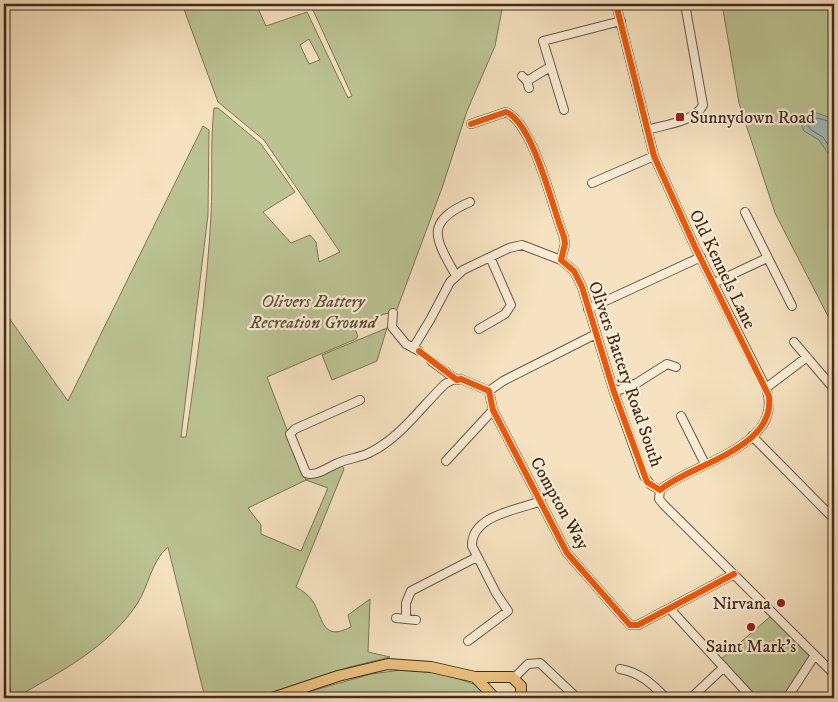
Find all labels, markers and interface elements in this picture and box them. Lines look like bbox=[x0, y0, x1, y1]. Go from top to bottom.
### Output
place label: Sunnydown Road bbox=[690, 107, 815, 129]
marker: Sunnydown Road bbox=[674, 111, 686, 123]
street label: Old Kennels Lane bbox=[684, 206, 760, 333]
street label: Olivers Battery Road South bbox=[583, 279, 667, 471]
park label: Olivers Battery Recreation Ground bbox=[249, 291, 379, 334]
street label: Compton Way bbox=[525, 453, 594, 554]
place label: Nirvana bbox=[712, 593, 771, 615]
marker: Nirvana bbox=[775, 597, 787, 609]
marker: Saint Mark's bbox=[745, 621, 757, 633]
place label: Saint Mark's bbox=[706, 636, 796, 658]

